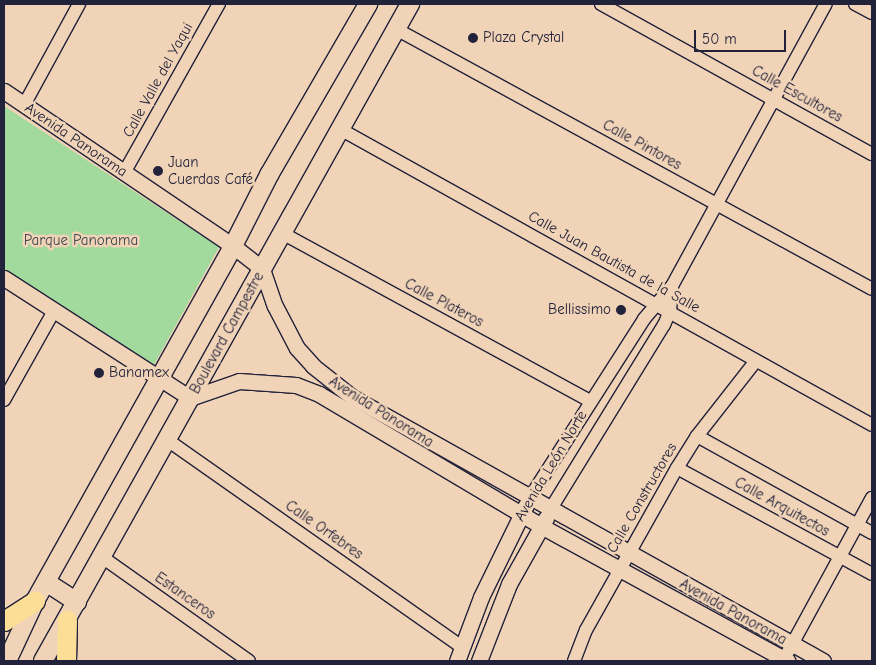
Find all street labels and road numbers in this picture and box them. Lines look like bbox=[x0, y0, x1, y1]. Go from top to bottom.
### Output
street label: Calle Valle del Yaqui bbox=[119, 19, 197, 141]
street label: Calle Escultores bbox=[749, 62, 845, 126]
street label: Avenida Panorama bbox=[21, 99, 131, 181]
street label: Calle Pintores bbox=[599, 116, 685, 174]
street label: Calle Juan Bautista de la Salle bbox=[525, 207, 703, 317]
street label: Boulevard Campestre bbox=[186, 269, 268, 397]
street label: Calle Plateros bbox=[402, 275, 486, 331]
street label: Avenida Panorama bbox=[325, 373, 437, 451]
street label: Avenida León Norte bbox=[511, 407, 591, 525]
street label: Calle Constructores bbox=[603, 440, 681, 556]
street label: Calle Arquitectos bbox=[731, 473, 833, 541]
street label: Calle Orfebres bbox=[282, 497, 366, 563]
street label: Estanceros bbox=[151, 569, 219, 623]
street label: Avenida Panorama bbox=[676, 575, 790, 649]

